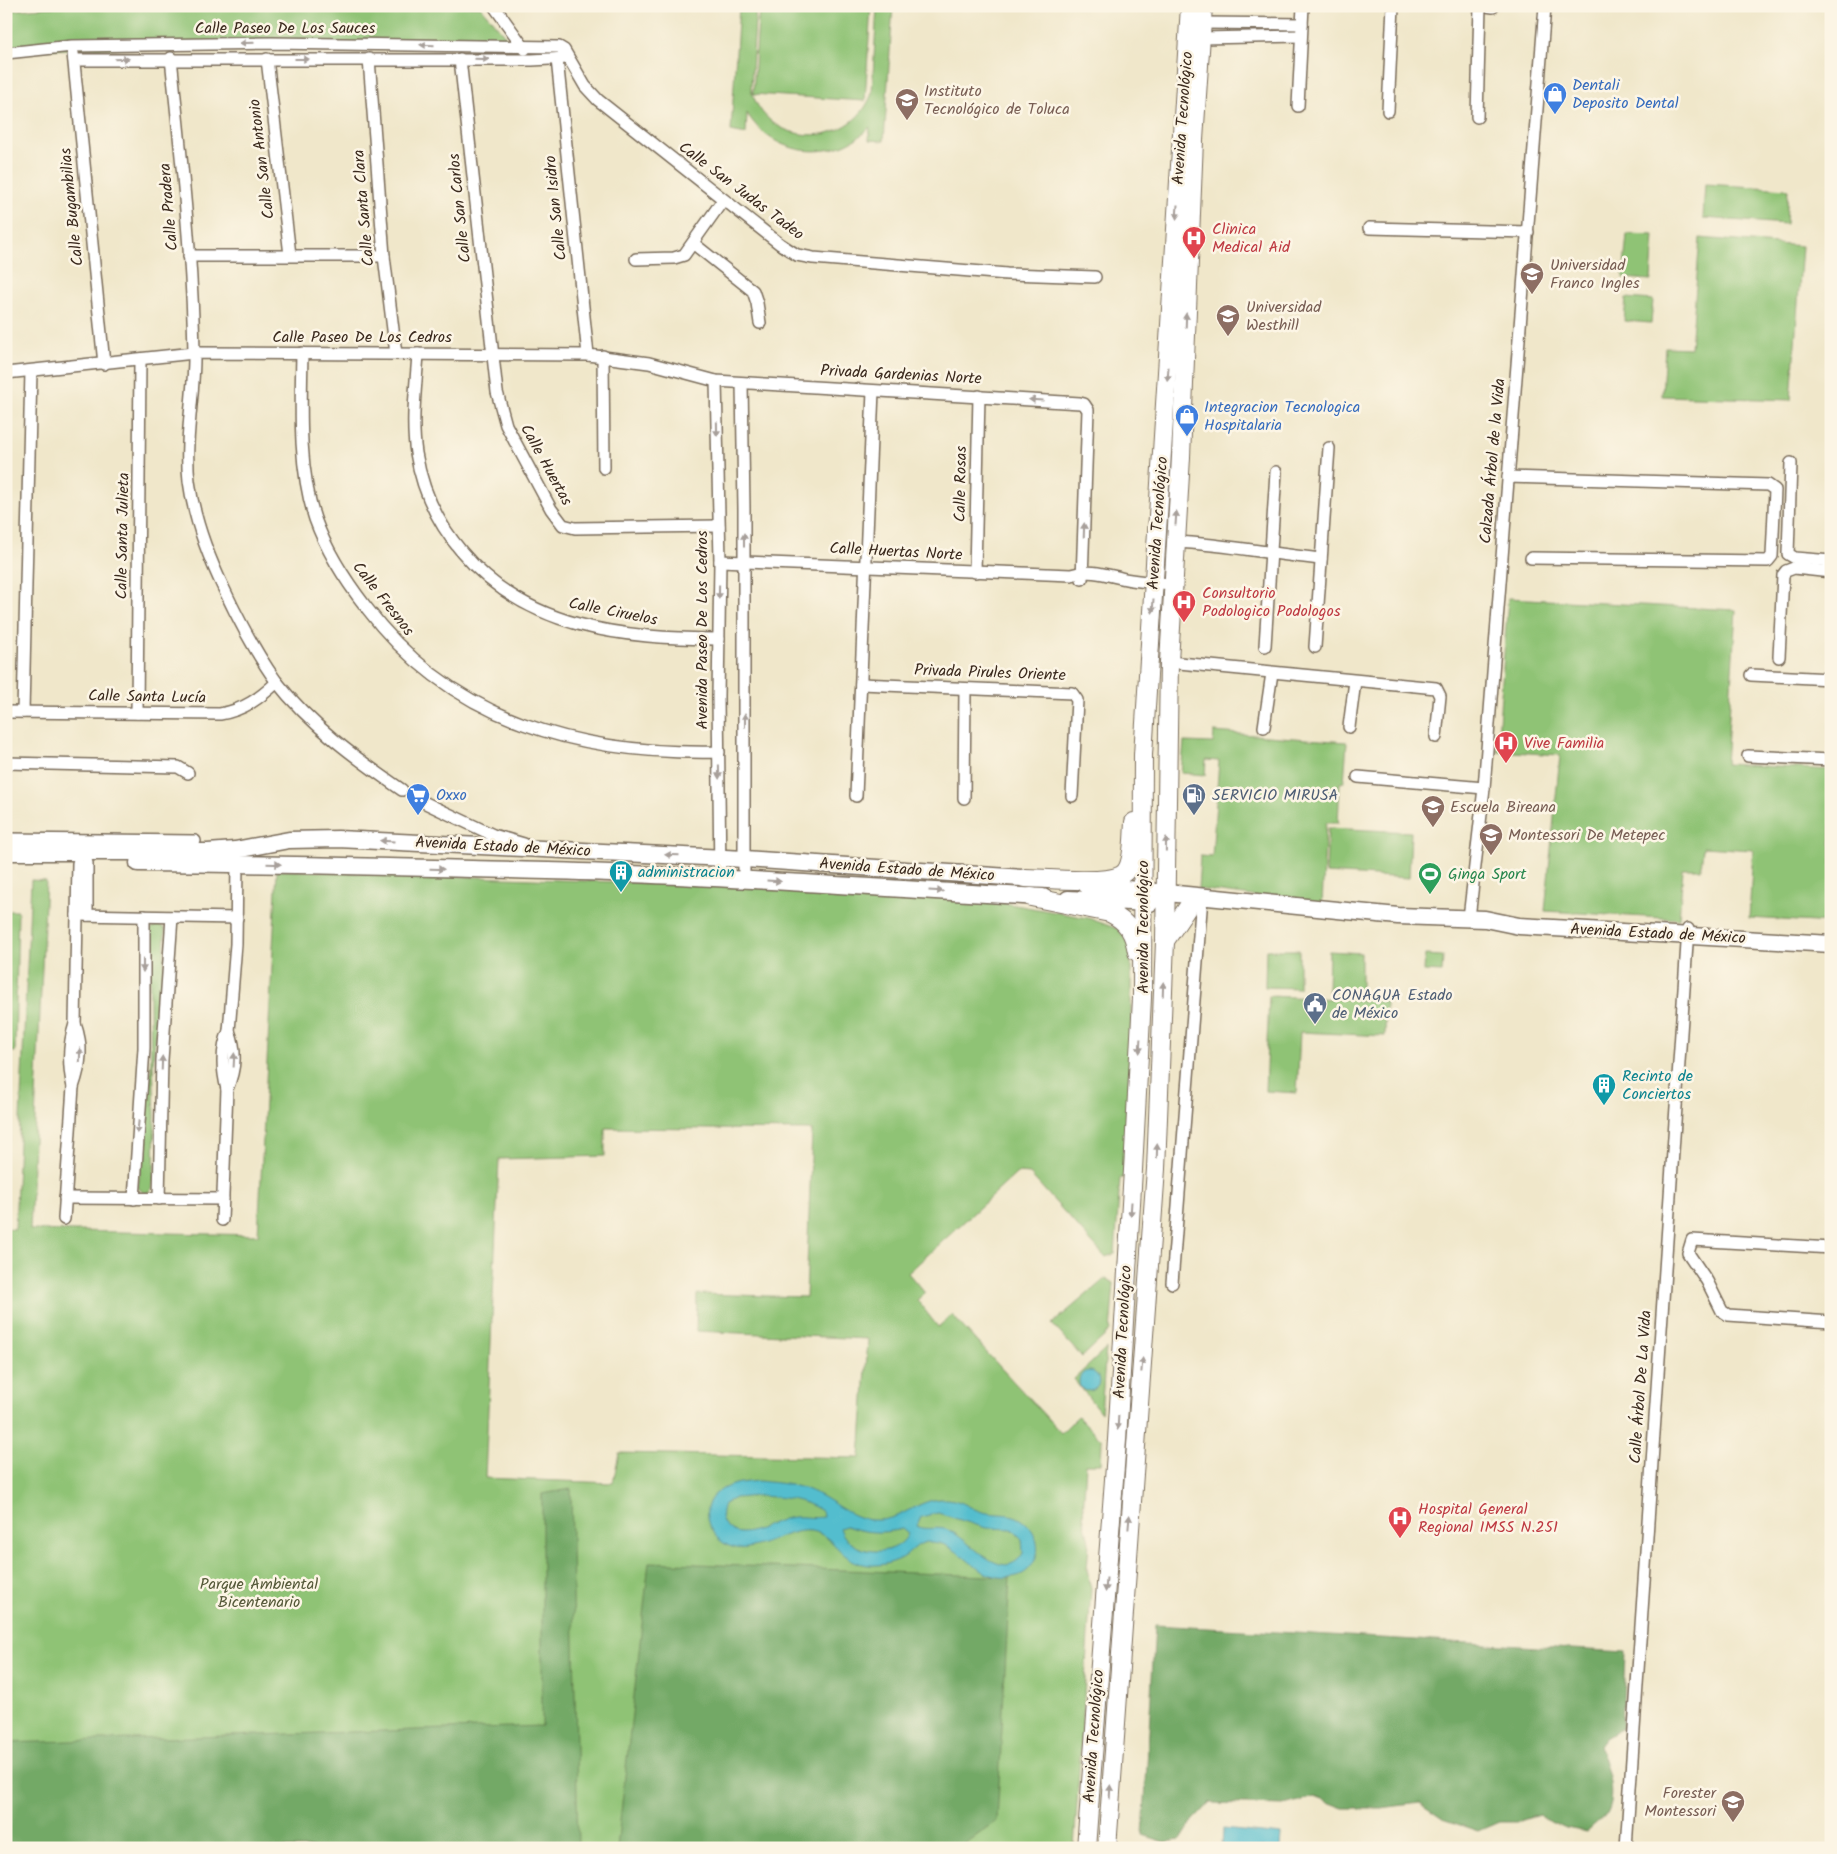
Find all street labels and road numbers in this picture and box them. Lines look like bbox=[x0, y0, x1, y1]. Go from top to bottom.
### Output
street label: Calle Paseo De Los Sauces bbox=[195, 16, 375, 41]
street label: Avenida Tecnológico bbox=[1166, 51, 1200, 185]
street label: Calle San Antonio bbox=[242, 98, 282, 220]
street label: Calle San Judas Tadeo bbox=[673, 135, 809, 247]
street label: Calle Bugambilias bbox=[53, 147, 91, 267]
street label: Calle Santa Clara bbox=[346, 149, 382, 267]
street label: Calle San Carlos bbox=[442, 152, 478, 264]
street label: Calle San Isidro bbox=[538, 154, 574, 262]
street label: Calle Pradera bbox=[153, 162, 185, 252]
street label: Calle Paseo De Los Cedros bbox=[272, 325, 452, 350]
street label: Privada Gardenias Norte bbox=[820, 358, 982, 392]
street label: Calzada Árbol de la Vida bbox=[1473, 377, 1513, 545]
street label: Calle Huertas bbox=[513, 420, 579, 511]
street label: Calle Rosas bbox=[948, 445, 974, 522]
street label: Avenida Tecnológico bbox=[1141, 456, 1175, 590]
street label: Calle Santa Julieta bbox=[109, 472, 137, 600]
street label: Avenida Paseo De Los Cedros bbox=[690, 530, 715, 730]
street label: Calle Huertas Norte bbox=[829, 536, 963, 568]
street label: Calle Fresnos bbox=[346, 556, 420, 642]
street label: Calle Ciruelos bbox=[566, 591, 660, 633]
street label: Privada Pirules Oriente bbox=[914, 658, 1066, 688]
street label: Calle Santa Lucía bbox=[88, 683, 206, 711]
street label: Avenida Estado de México bbox=[415, 830, 591, 864]
street label: Avenida Estado de México bbox=[818, 851, 996, 889]
street label: Avenida Tecnológico bbox=[1131, 860, 1156, 994]
street label: Avenida Estado de México bbox=[1570, 917, 1746, 951]
street label: Avenida Tecnológico bbox=[1107, 1265, 1139, 1399]
street label: Calle Árbol De La Vida bbox=[1623, 1309, 1659, 1465]
street label: Avenida Tecnológico bbox=[1077, 1669, 1111, 1803]

